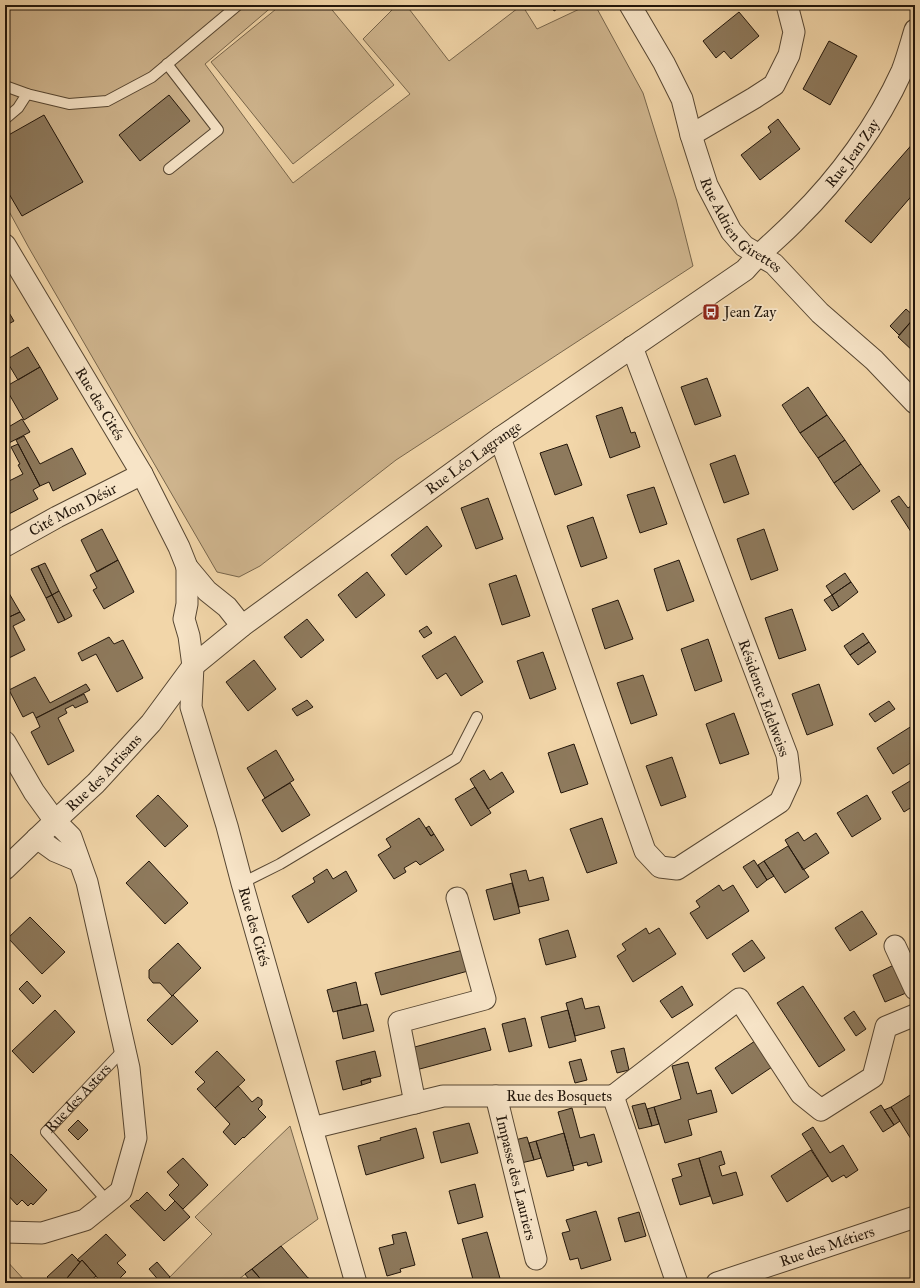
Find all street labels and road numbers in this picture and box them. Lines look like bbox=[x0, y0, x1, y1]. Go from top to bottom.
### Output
street label: Rue Jean Zay bbox=[821, 115, 884, 191]
street label: Rue Adrien Girettes bbox=[696, 175, 786, 276]
street label: Rue des Cités bbox=[71, 364, 129, 443]
street label: Rue Léo Lagrange bbox=[422, 417, 525, 498]
street label: Cité Mon Désir bbox=[26, 479, 120, 540]
street label: Résidence Edelweiss bbox=[734, 637, 794, 759]
street label: Rue des Artisans bbox=[62, 730, 145, 815]
street label: Rue des Cités bbox=[235, 885, 274, 968]
street label: Rue des Asters bbox=[41, 1060, 115, 1137]
street label: Rue des Bosquets bbox=[506, 1087, 612, 1106]
street label: Impasse des Lauriers bbox=[492, 1113, 540, 1242]
street label: Rue des Métiers bbox=[777, 1222, 877, 1270]

